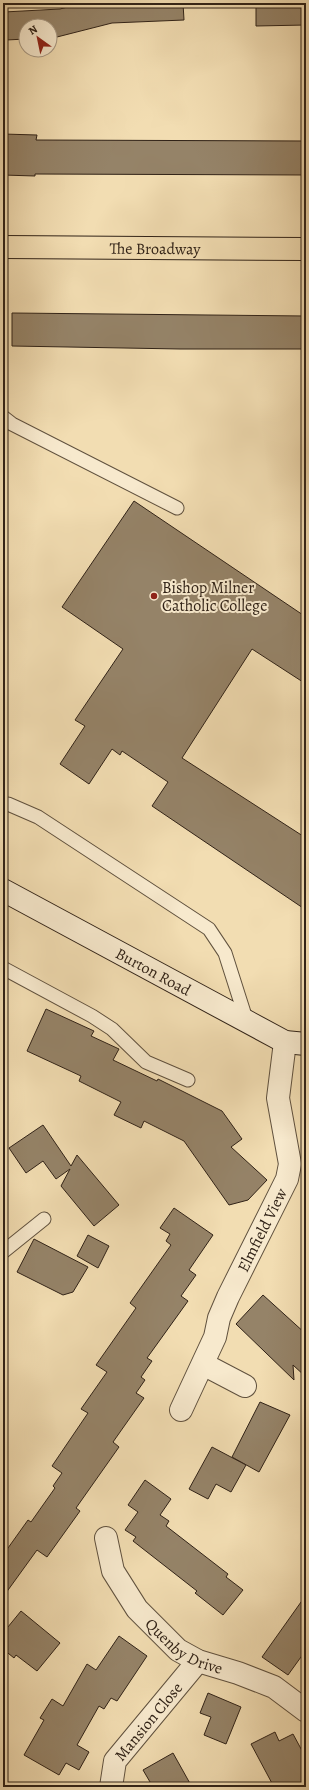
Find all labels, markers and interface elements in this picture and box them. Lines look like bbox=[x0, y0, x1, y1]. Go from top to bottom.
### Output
north arrow bbox=[18, 18, 58, 58]
text: N bbox=[25, 22, 40, 39]
street label: The Broadway bbox=[109, 238, 201, 260]
place label: Bishop Milner Catholic College bbox=[162, 577, 267, 617]
marker: Bishop Milner Catholic College bbox=[149, 591, 159, 601]
street label: Burton Road bbox=[111, 943, 195, 1002]
street label: Elmfield View bbox=[232, 1184, 293, 1276]
street label: Quenby Drive bbox=[140, 1614, 225, 1680]
street label: Mansion Close bbox=[110, 1678, 188, 1766]

